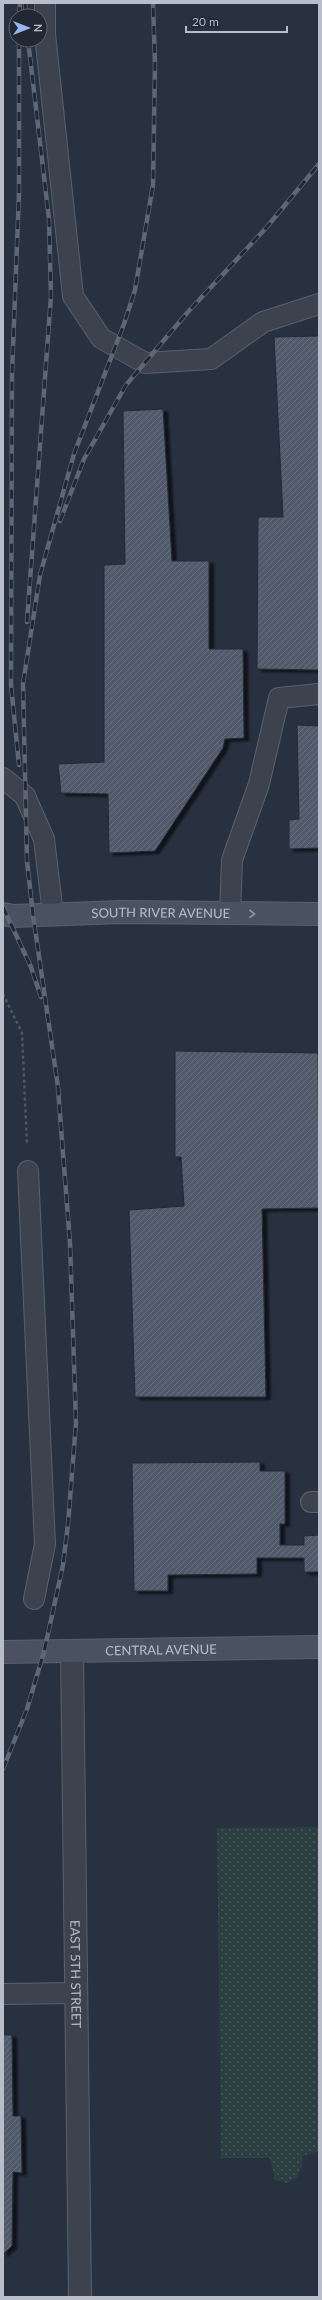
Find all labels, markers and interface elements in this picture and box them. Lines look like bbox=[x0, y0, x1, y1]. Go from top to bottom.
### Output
north arrow bbox=[8, 8, 48, 48]
scale bar bbox=[186, 8, 287, 34]
text: 20 m bbox=[192, 14, 219, 29]
text: N bbox=[32, 24, 45, 32]
street label: SOUTH RIVER AVENUE bbox=[91, 904, 230, 921]
one-way arrow bbox=[249, 910, 255, 918]
street label: CENTRAL AVENUE bbox=[105, 1641, 217, 1658]
street label: EAST 5TH STREET bbox=[67, 1920, 85, 2028]

